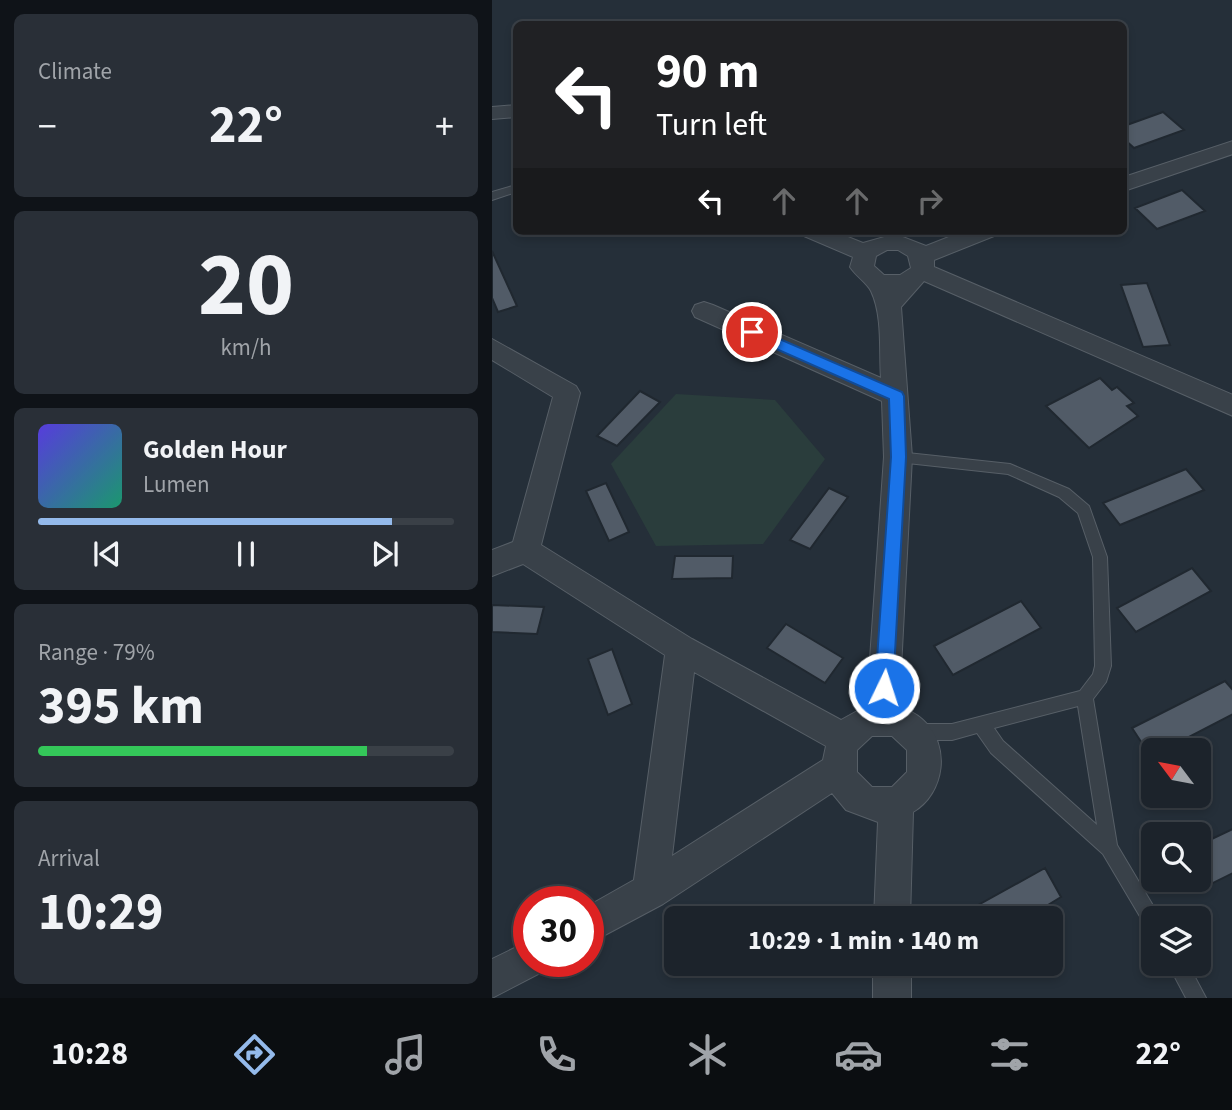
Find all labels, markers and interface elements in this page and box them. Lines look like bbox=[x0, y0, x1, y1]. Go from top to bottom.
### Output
text: 90 m bbox=[656, 37, 760, 107]
icon: left bbox=[541, 49, 632, 140]
text: Climate bbox=[38, 55, 112, 88]
text: 22° bbox=[209, 89, 283, 163]
text: − bbox=[38, 100, 57, 154]
text: + bbox=[435, 100, 454, 154]
text: Turn left bbox=[656, 102, 767, 148]
icon: left bbox=[692, 182, 730, 220]
icon: ahead bbox=[765, 182, 803, 220]
icon: ahead bbox=[838, 182, 876, 220]
icon: right bbox=[911, 182, 949, 220]
text: 20 bbox=[198, 221, 294, 350]
pin bbox=[722, 302, 782, 362]
icon: arrive bbox=[733, 313, 771, 351]
text: km/h bbox=[220, 331, 272, 364]
text: Golden Hour bbox=[143, 431, 287, 468]
text: Lumen bbox=[143, 468, 210, 501]
icon: previous bbox=[88, 535, 126, 573]
icon: pause bbox=[227, 535, 265, 573]
icon: next bbox=[366, 535, 404, 573]
text: Range · 79% bbox=[38, 636, 155, 669]
position arrow bbox=[847, 651, 921, 725]
text: 395 km bbox=[38, 670, 204, 744]
north arrow bbox=[1141, 738, 1211, 808]
map controls bbox=[1141, 738, 1211, 976]
button: search bbox=[1141, 822, 1211, 892]
text: Arrival bbox=[38, 842, 100, 875]
text: 10:29 bbox=[38, 876, 163, 950]
speed limit sign: 30 bbox=[513, 886, 604, 977]
button: layers bbox=[1141, 906, 1211, 976]
text: 10:29 · 1 min · 140 m bbox=[748, 922, 979, 959]
icon: directions bbox=[230, 1030, 279, 1079]
icon: music bbox=[381, 1030, 430, 1079]
icon: phone bbox=[532, 1030, 581, 1079]
icon: climate bbox=[683, 1030, 732, 1079]
icon: car bbox=[834, 1030, 883, 1079]
icon: filters bbox=[985, 1030, 1034, 1079]
text: 10:28 bbox=[51, 1031, 128, 1077]
text: 22° bbox=[1135, 1031, 1181, 1077]

